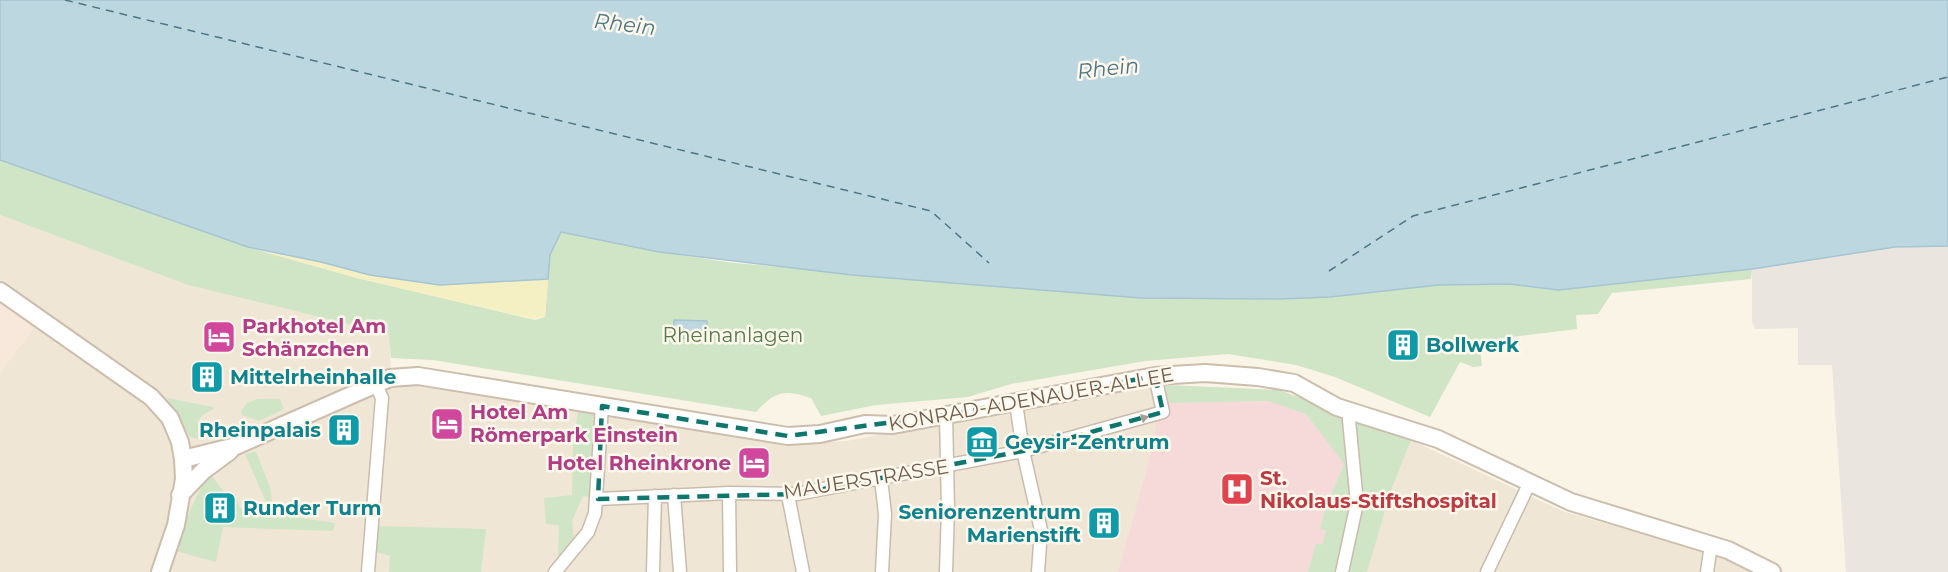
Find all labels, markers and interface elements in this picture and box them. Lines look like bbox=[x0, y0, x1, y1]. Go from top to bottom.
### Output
water label: Rhein bbox=[593, 8, 657, 40]
water label: Rhein bbox=[1076, 52, 1140, 84]
place label: Parkhotel Am Schänzchen bbox=[242, 314, 386, 361]
hotel icon: Parkhotel Am Schänzchen bbox=[201, 319, 237, 355]
park label: Rheinanlagen bbox=[663, 323, 803, 347]
building icon: Bollwerk bbox=[1385, 327, 1421, 363]
place label: Bollwerk bbox=[1426, 333, 1520, 357]
building icon: Mittelrheinhalle bbox=[189, 359, 225, 395]
street label: KONRAD-ADENAUER-ALLEE bbox=[886, 362, 1176, 436]
place label: Mittelrheinhalle bbox=[230, 365, 396, 389]
place label: Hotel Am Römerpark Einstein bbox=[470, 400, 678, 447]
hotel icon: Hotel Am Römerpark Einstein bbox=[429, 406, 465, 442]
building icon: Rheinpalais bbox=[326, 412, 362, 448]
one-way arrow bbox=[1131, 414, 1149, 423]
place label: Rheinpalais bbox=[199, 418, 321, 442]
museum icon: Geysir-Zentrum bbox=[964, 424, 1000, 460]
place label: Geysir-Zentrum bbox=[1005, 430, 1169, 454]
hotel icon: Hotel Rheinkrone bbox=[736, 445, 772, 481]
place label: Hotel Rheinkrone bbox=[547, 451, 731, 475]
street label: MAUERSTRASSE bbox=[782, 454, 950, 504]
place label: St. Nikolaus-Stiftshospital bbox=[1260, 466, 1497, 513]
hospital icon: St. Nikolaus-Stiftshospital bbox=[1219, 471, 1255, 507]
building icon: Runder Turm bbox=[202, 490, 238, 526]
place label: Runder Turm bbox=[243, 496, 381, 520]
place label: Seniorenzentrum Marienstift bbox=[899, 500, 1081, 547]
building icon: Seniorenzentrum Marienstift bbox=[1086, 505, 1122, 541]

